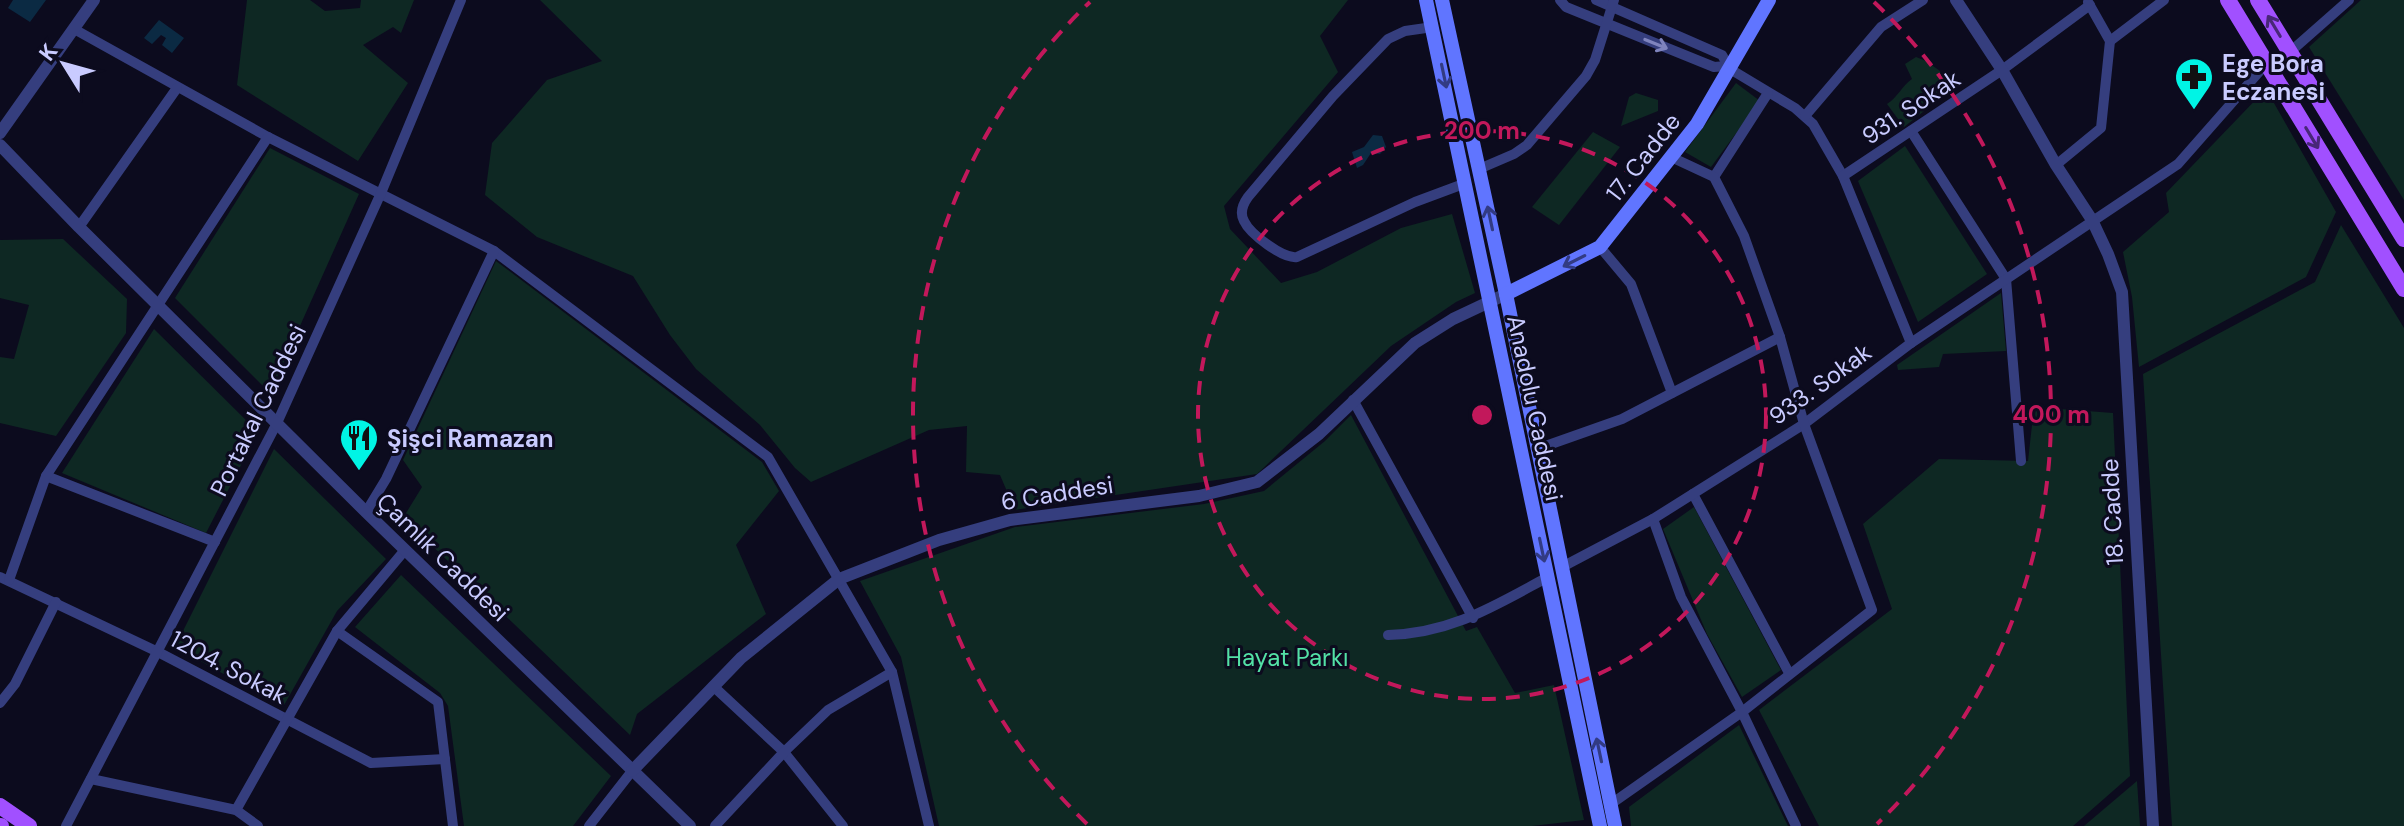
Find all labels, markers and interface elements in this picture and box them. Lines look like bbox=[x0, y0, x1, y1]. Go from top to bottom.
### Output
one-way arrow bbox=[2266, 15, 2282, 38]
north arrow bbox=[24, 24, 104, 104]
text: K bbox=[33, 38, 64, 67]
one-way arrow bbox=[1643, 38, 1668, 52]
place label: Ege Bora Eczanesi bbox=[2222, 48, 2325, 107]
pharmacy icon: Ege Bora Eczanesi bbox=[2173, 56, 2215, 111]
one-way arrow bbox=[1437, 63, 1452, 88]
street label: 931. Sokak bbox=[1856, 63, 1966, 151]
street label: 17. Cadde bbox=[1599, 106, 1687, 208]
text: 200 m bbox=[1444, 115, 1520, 146]
one-way arrow bbox=[2304, 127, 2320, 149]
one-way arrow bbox=[1482, 206, 1497, 231]
one-way arrow bbox=[1562, 253, 1586, 269]
street label: Anadolu Caddesi bbox=[1500, 312, 1570, 504]
street label: Portakal Caddesi bbox=[203, 319, 313, 501]
street label: 933. Sokak bbox=[1763, 336, 1877, 432]
text: 400 m bbox=[2012, 399, 2090, 430]
centre of rings bbox=[1468, 401, 1496, 429]
restaurant icon: Şişci Ramazan bbox=[338, 417, 380, 472]
place label: Şişci Ramazan bbox=[387, 423, 554, 454]
street label: 18. Cadde bbox=[2094, 458, 2130, 566]
street label: 6 Caddesi bbox=[999, 469, 1115, 517]
street label: Çamlık Caddesi bbox=[370, 486, 516, 628]
one-way arrow bbox=[1536, 536, 1551, 562]
street label: 1204. Sokak bbox=[165, 623, 293, 711]
park label: Hayat Parkı bbox=[1226, 642, 1348, 673]
one-way arrow bbox=[1591, 737, 1606, 763]

